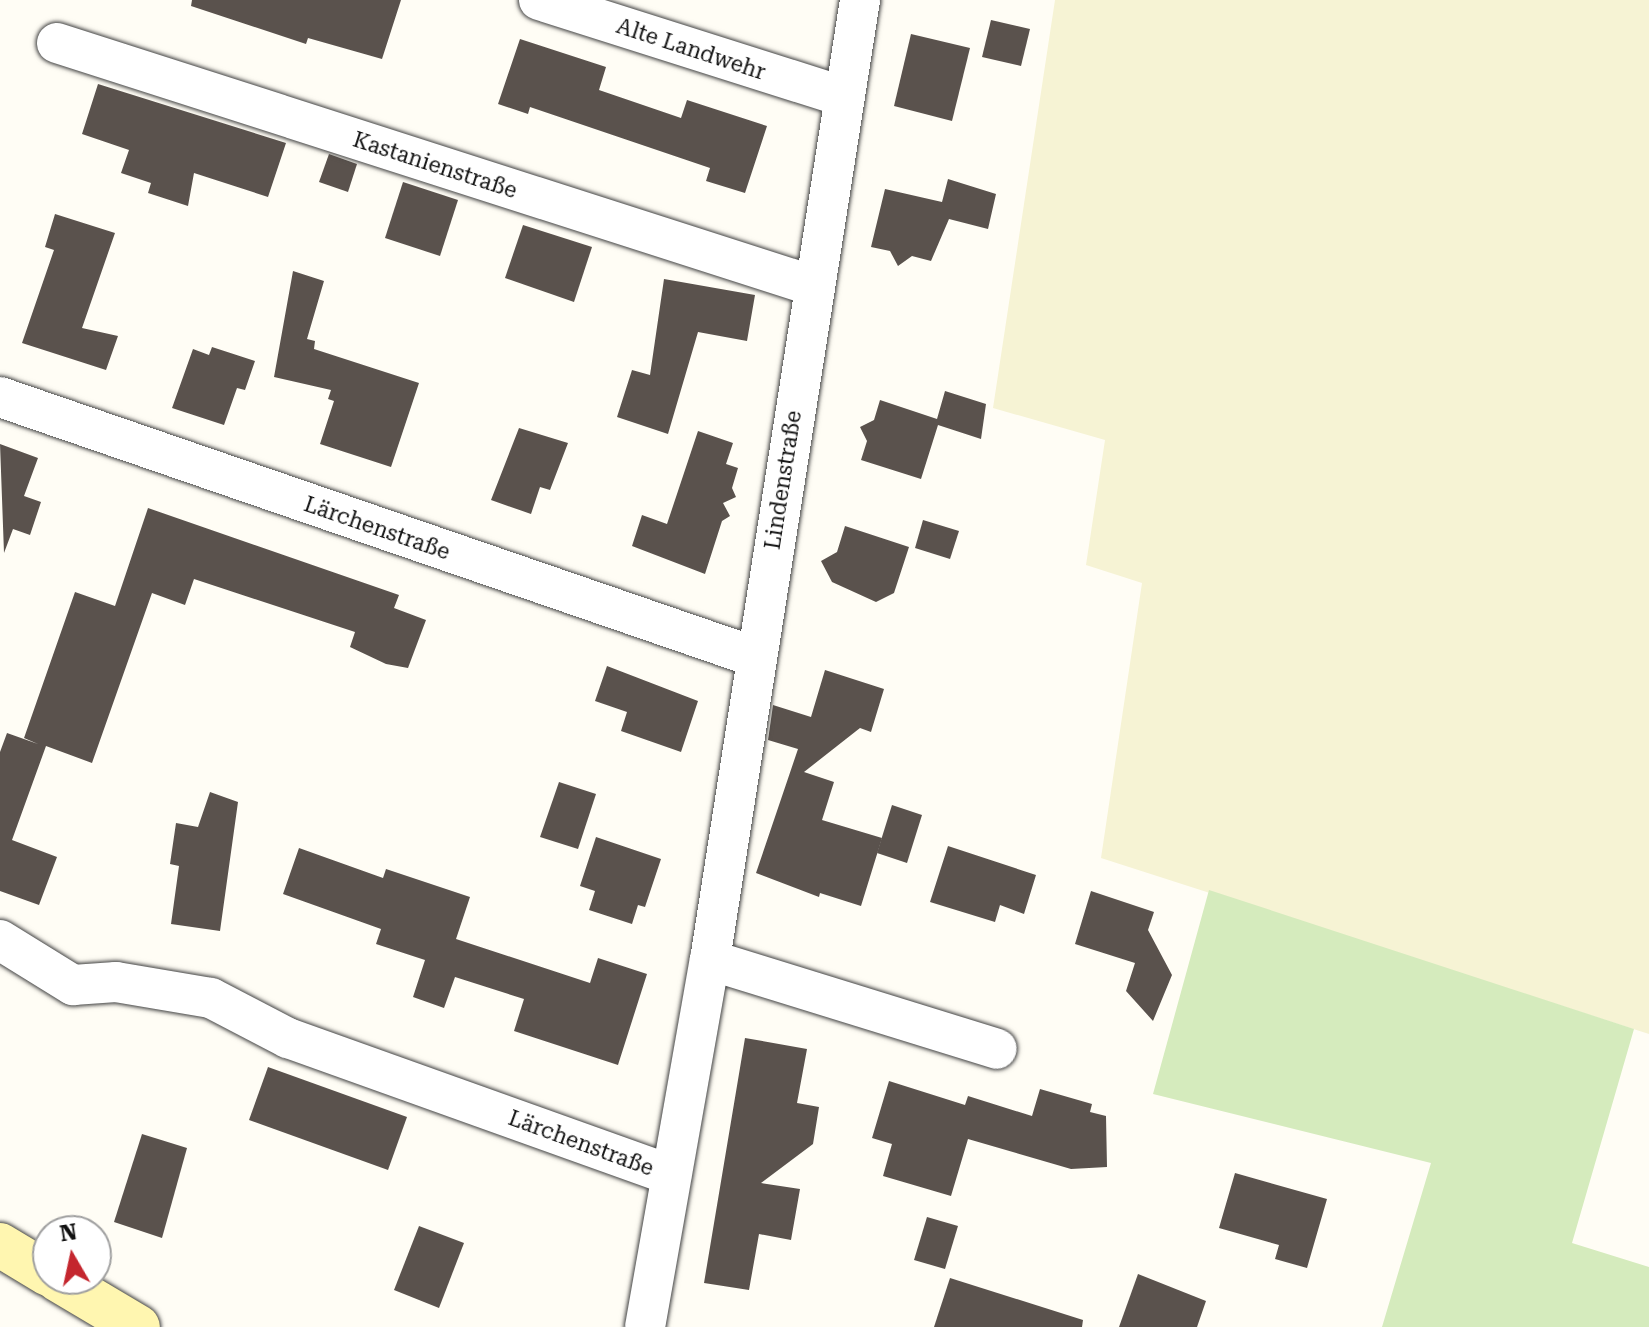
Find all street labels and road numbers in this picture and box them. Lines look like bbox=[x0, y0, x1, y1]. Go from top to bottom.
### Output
street label: Alte Landwehr bbox=[613, 12, 769, 86]
street label: Kastanienstraße bbox=[350, 126, 520, 204]
street label: Lindenstraße bbox=[759, 409, 807, 551]
street label: Lärchenstraße bbox=[301, 491, 453, 565]
street label: Lärchenstraße bbox=[505, 1105, 657, 1181]

